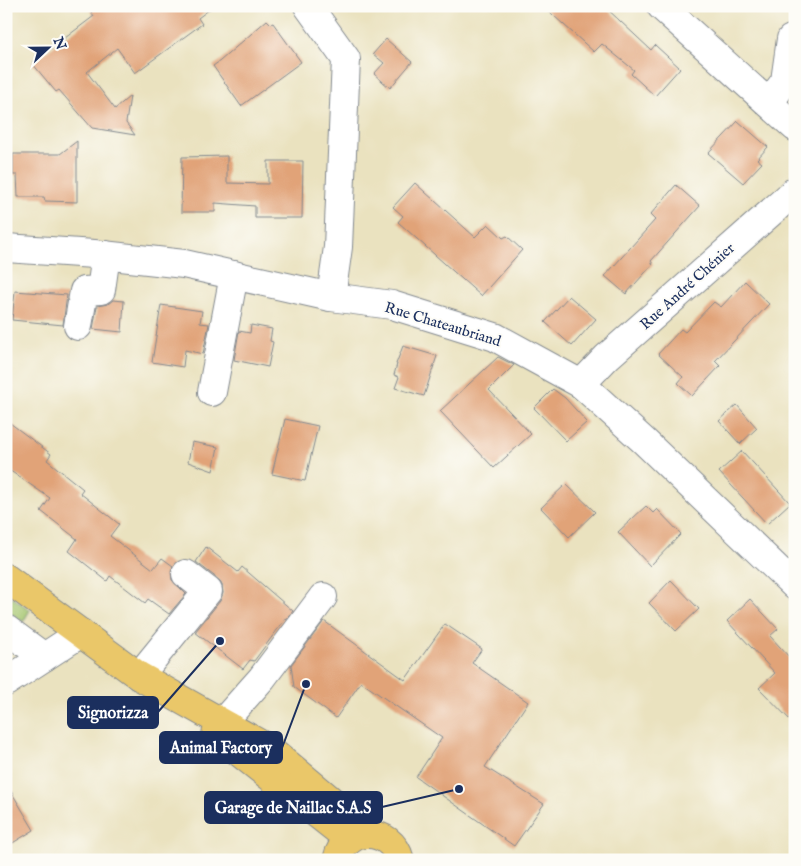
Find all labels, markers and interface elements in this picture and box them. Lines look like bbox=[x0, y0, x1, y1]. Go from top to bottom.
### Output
north arrow bbox=[22, 22, 72, 72]
text: N bbox=[48, 34, 70, 52]
street label: Rue André Chénier bbox=[636, 239, 739, 334]
street label: Rue Chateaubriand bbox=[382, 298, 504, 352]
callout: Signorizza bbox=[68, 697, 158, 728]
text: Signorizza bbox=[78, 704, 149, 724]
callout: Animal Factory bbox=[160, 732, 282, 763]
text: Animal Factory bbox=[169, 739, 273, 759]
callout: Garage de Naillac S.A.S bbox=[205, 792, 382, 823]
text: Garage de Naillac S.A.S bbox=[215, 799, 371, 819]

